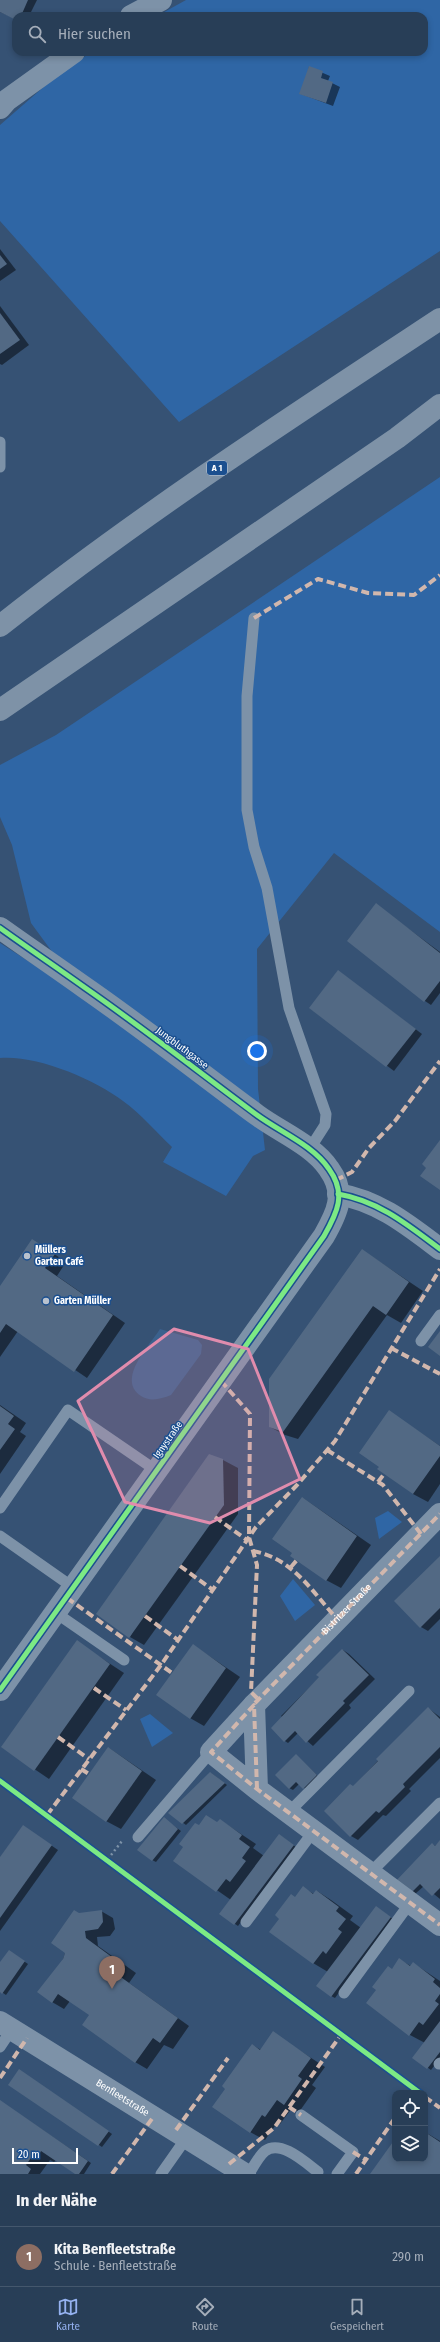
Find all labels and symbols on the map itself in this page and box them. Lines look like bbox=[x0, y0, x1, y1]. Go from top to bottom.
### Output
road number: A 1 bbox=[207, 461, 227, 475]
street label: Jungbluthgasse bbox=[153, 1024, 211, 1072]
your location bbox=[247, 1041, 267, 1061]
place label: Müllers Garten Café bbox=[35, 1244, 84, 1268]
marker: Müllers Garten Café bbox=[22, 1251, 32, 1261]
place label: Garten Müller bbox=[54, 1295, 111, 1307]
marker: Garten Müller bbox=[41, 1296, 51, 1306]
street label: Ignystraße bbox=[151, 1419, 185, 1461]
street label: Bistritzer Straße bbox=[319, 1581, 374, 1637]
pin: 1 bbox=[99, 1956, 125, 1989]
street label: Benfleetstraße bbox=[94, 2077, 151, 2119]
scale bar bbox=[12, 2146, 78, 2165]

